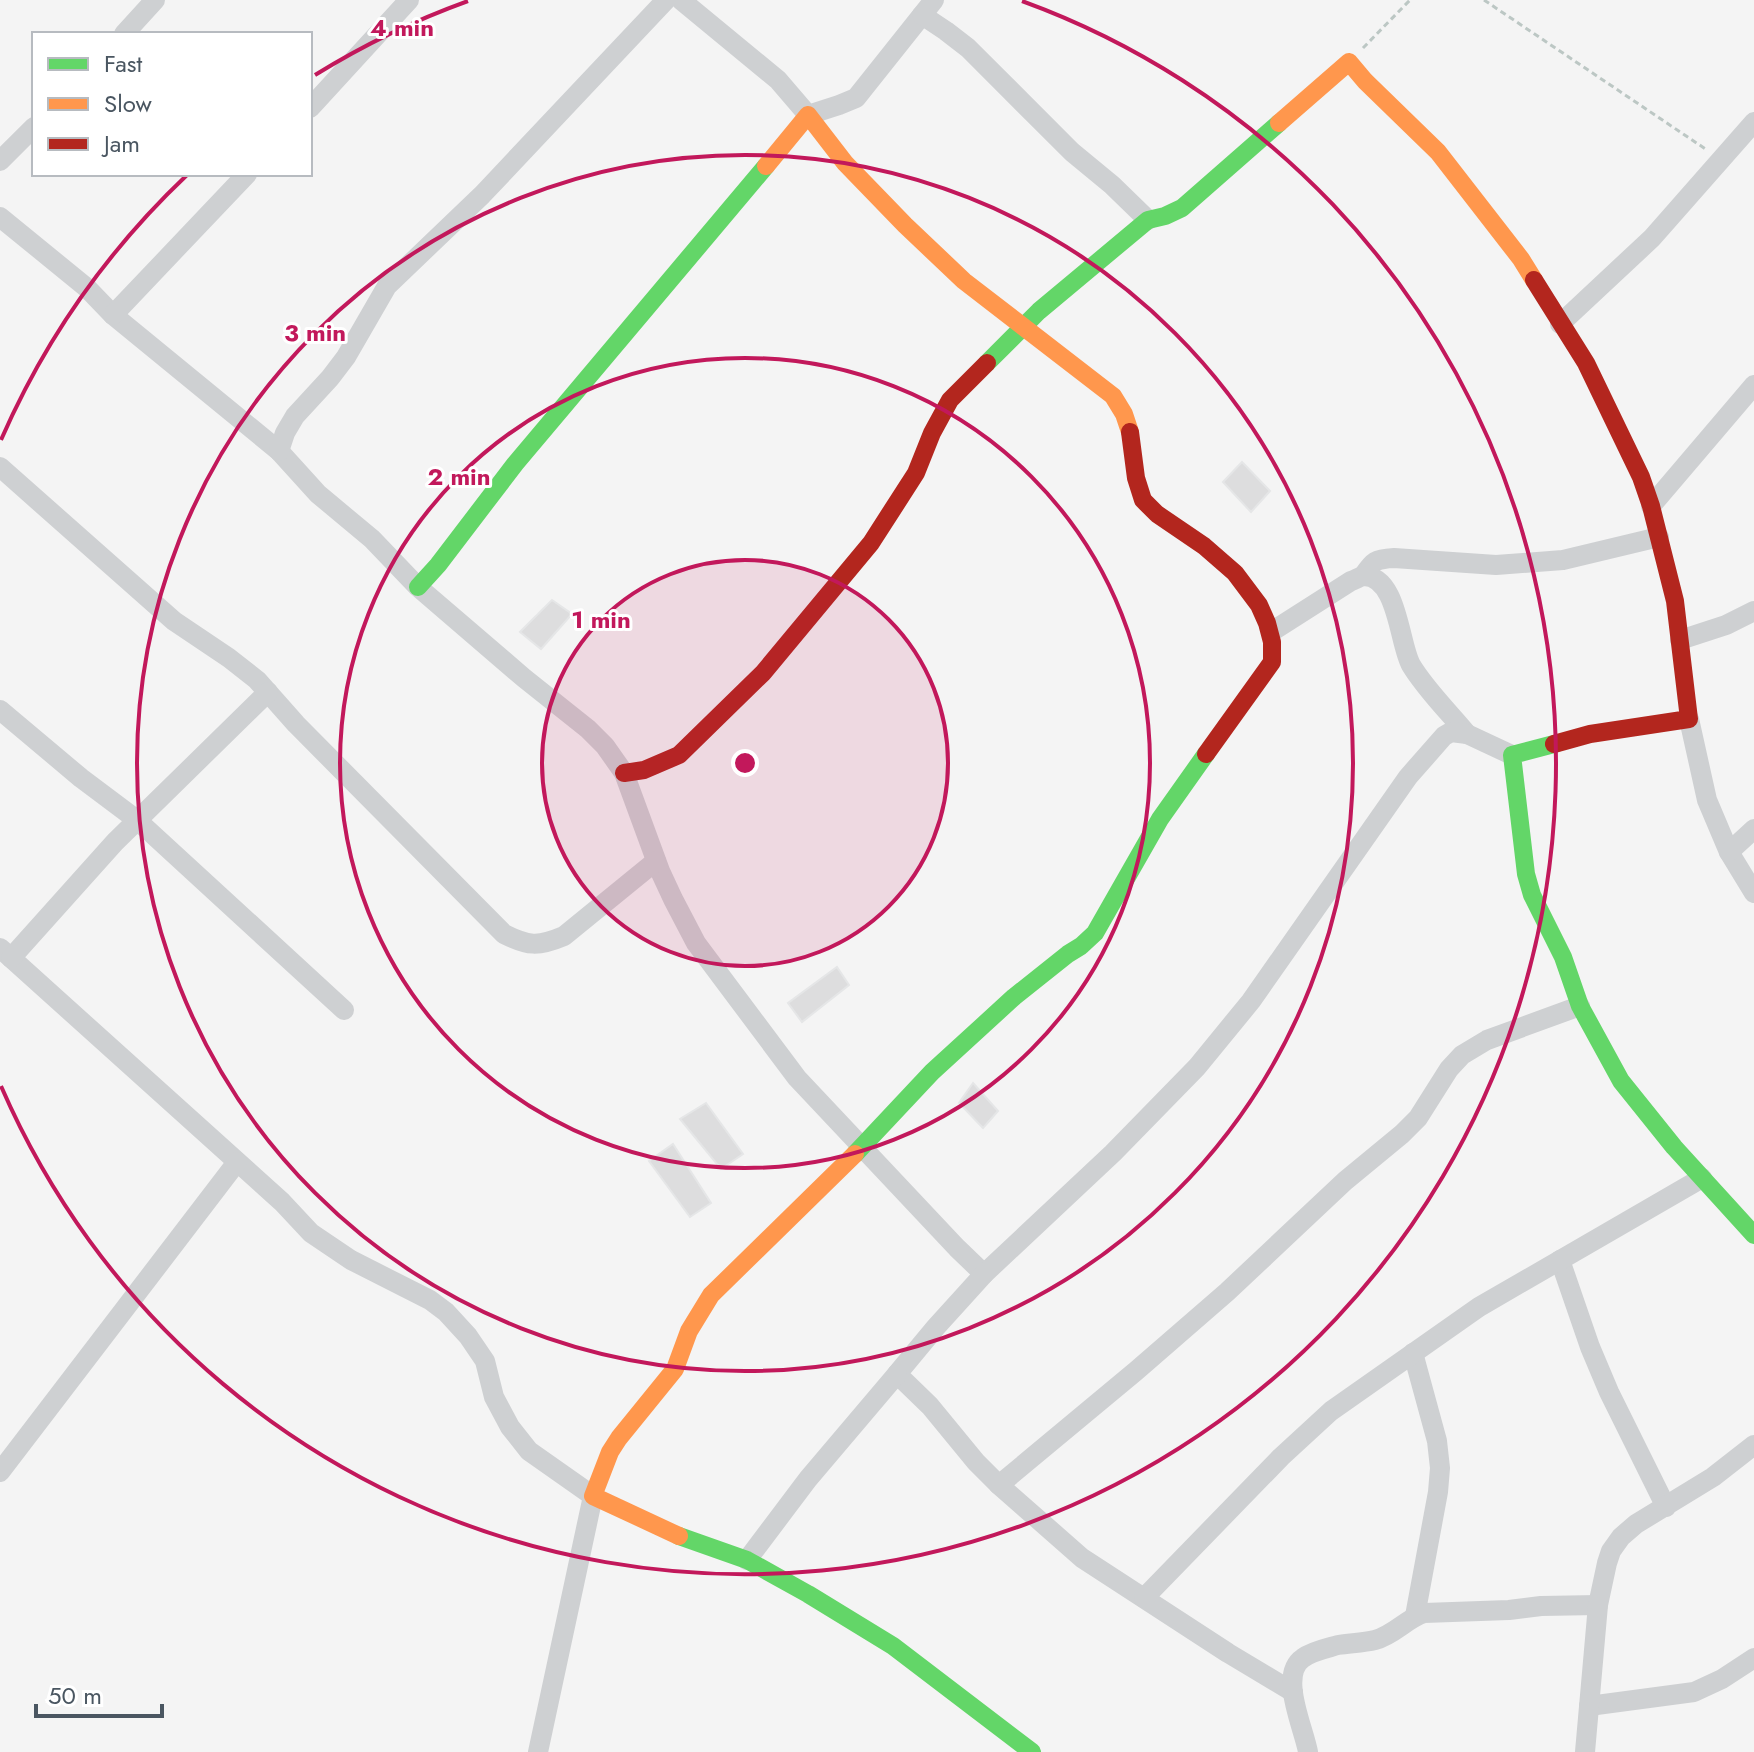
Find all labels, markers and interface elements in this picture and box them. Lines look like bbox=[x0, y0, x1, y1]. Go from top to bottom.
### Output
text: 4 min bbox=[370, 10, 434, 45]
legend bbox=[32, 32, 312, 176]
text: Fast bbox=[104, 46, 142, 81]
text: Slow bbox=[104, 86, 152, 121]
text: Jam bbox=[101, 126, 140, 161]
text: 3 min bbox=[284, 315, 346, 350]
text: 2 min bbox=[427, 459, 491, 494]
text: 1 min bbox=[571, 602, 631, 637]
centre of rings bbox=[731, 749, 759, 777]
scale bar bbox=[36, 1668, 162, 1718]
text: 50 m bbox=[48, 1678, 102, 1713]

